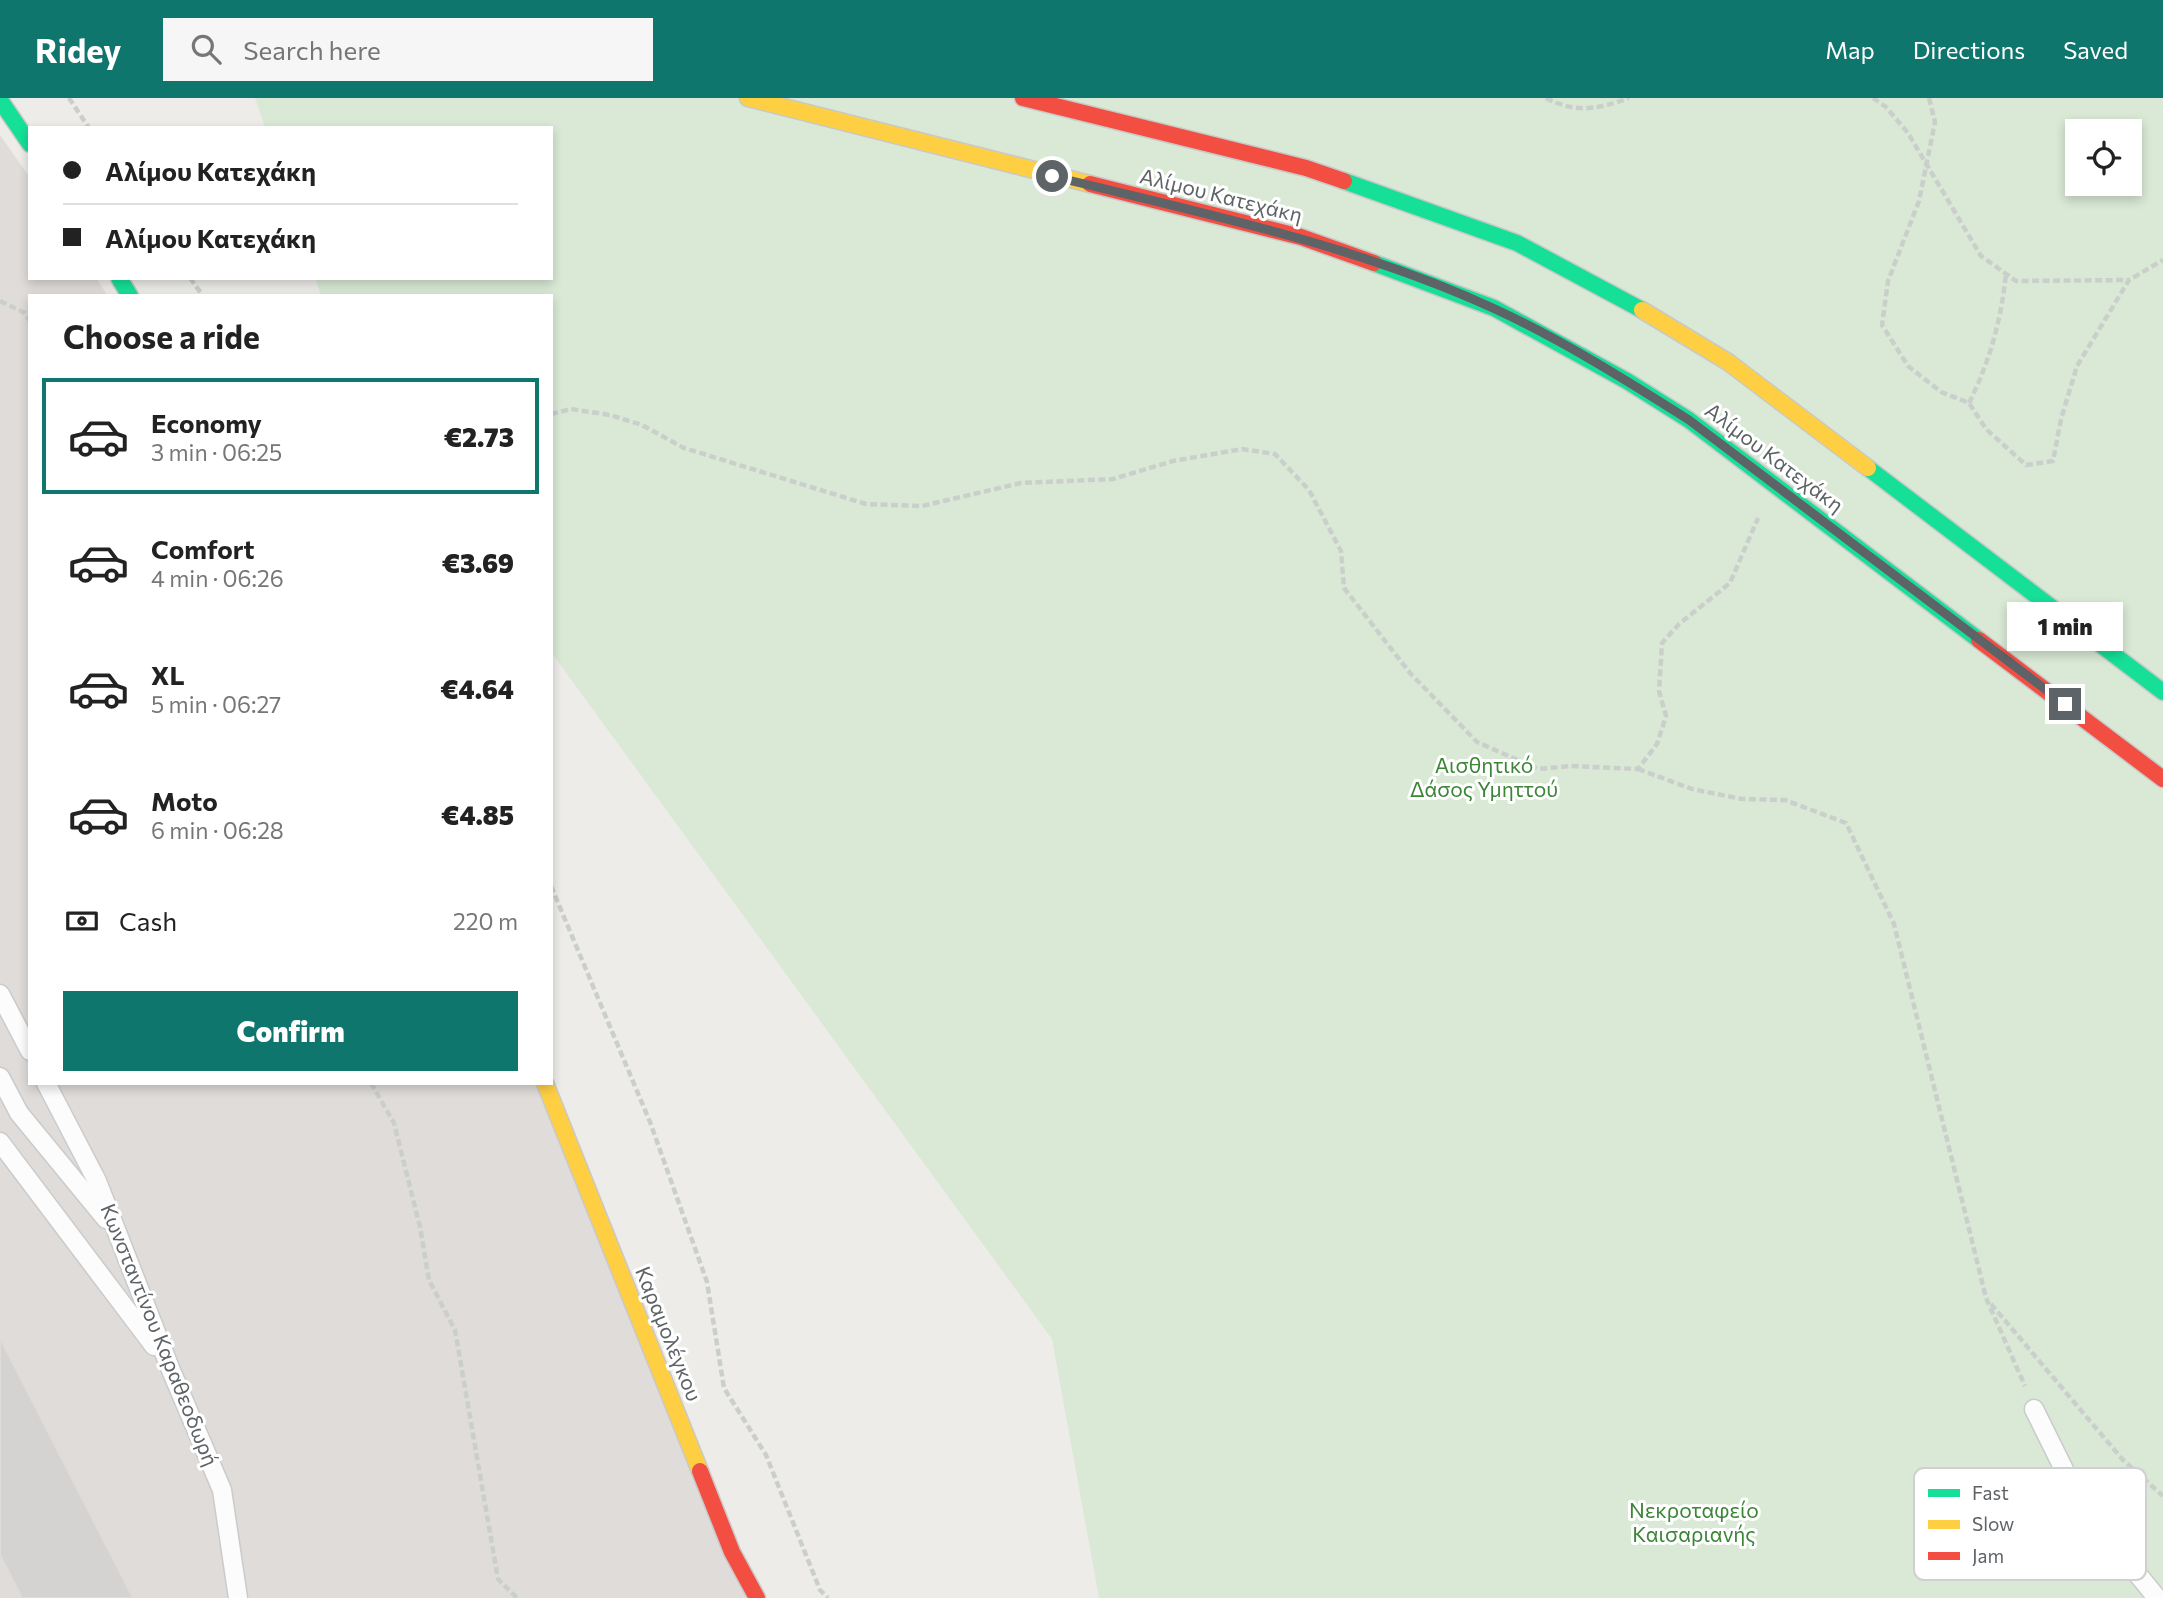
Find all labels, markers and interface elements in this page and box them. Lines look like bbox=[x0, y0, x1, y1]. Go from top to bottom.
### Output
search box bbox=[163, 18, 653, 81]
text: Ridey bbox=[35, 29, 121, 70]
icon: search bbox=[187, 30, 225, 68]
text: Search here bbox=[243, 34, 381, 65]
text: Map bbox=[1825, 35, 1875, 64]
text: Directions bbox=[1913, 35, 2025, 64]
text: Saved bbox=[2063, 35, 2128, 64]
map controls bbox=[2065, 119, 2142, 196]
button: locate bbox=[2065, 119, 2142, 196]
text: Αλίμου Κατεχάκη bbox=[105, 155, 316, 186]
route start bbox=[1036, 160, 1068, 192]
street label: Αλίμου Κατεχάκη bbox=[1138, 162, 1305, 227]
text: Αλίμου Κατεχάκη bbox=[105, 222, 316, 253]
text: Choose a ride bbox=[63, 316, 260, 356]
street label: Αλίμου Κατεχάκη bbox=[1701, 397, 1849, 517]
icon: car bbox=[67, 405, 130, 468]
text: Economy bbox=[151, 407, 262, 438]
text: €2.73 bbox=[444, 421, 514, 452]
text: 3 min · 06:25 bbox=[151, 438, 282, 466]
icon: car bbox=[67, 531, 130, 594]
text: Comfort bbox=[151, 533, 254, 564]
text: €3.69 bbox=[442, 547, 514, 578]
text: 4 min · 06:26 bbox=[151, 564, 284, 592]
callout: 1 min bbox=[2007, 602, 2123, 652]
text: 1 min bbox=[2037, 612, 2093, 640]
icon: car bbox=[67, 657, 130, 720]
text: XL bbox=[151, 659, 185, 690]
text: €4.64 bbox=[440, 673, 514, 704]
route end bbox=[2049, 688, 2081, 720]
text: 5 min · 06:27 bbox=[151, 690, 281, 718]
park label: Αισθητικό Δάσος Υμηττού bbox=[1410, 752, 1558, 801]
icon: car bbox=[67, 783, 130, 846]
text: Moto bbox=[151, 785, 218, 816]
text: €4.85 bbox=[441, 799, 514, 830]
text: 6 min · 06:28 bbox=[151, 816, 284, 844]
icon: cash bbox=[63, 902, 101, 940]
text: Cash bbox=[119, 905, 177, 936]
text: 220 m bbox=[453, 907, 518, 935]
button: Confirm bbox=[63, 991, 518, 1071]
street label: Κωνσταντίνου Καραθεοδωρή bbox=[96, 1200, 225, 1469]
street label: Καραμολέγκου bbox=[631, 1262, 708, 1404]
legend bbox=[1914, 1468, 2146, 1580]
text: Fast bbox=[1972, 1481, 2009, 1504]
park label: Νεκροταφείο Καισαριανής bbox=[1629, 1497, 1759, 1546]
text: Slow bbox=[1972, 1512, 2014, 1535]
text: Jam bbox=[1972, 1544, 2004, 1567]

